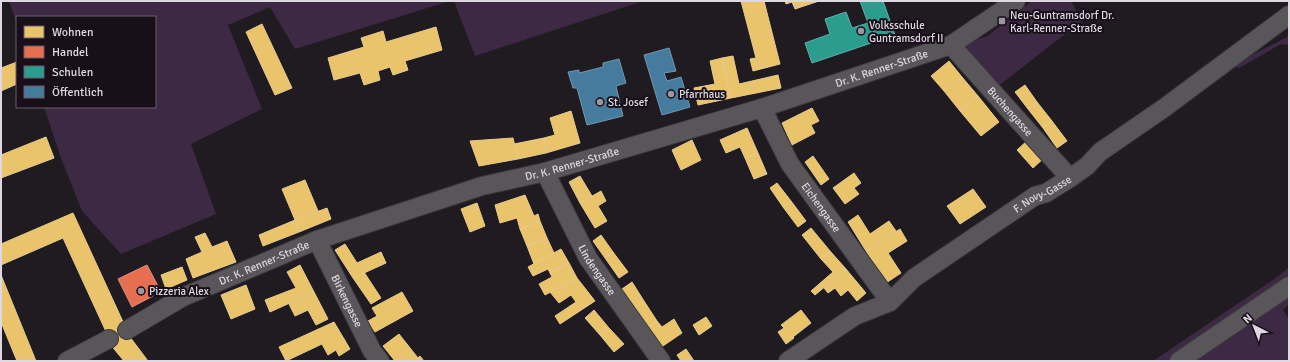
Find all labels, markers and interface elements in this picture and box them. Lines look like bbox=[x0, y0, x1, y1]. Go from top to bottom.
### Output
place label: Neu-Guntramsdorf Dr. Karl-Renner-Straße bbox=[1010, 9, 1114, 35]
legend bbox=[16, 16, 156, 108]
marker: Neu-Guntramsdorf Dr. Karl-Renner-Straße bbox=[997, 16, 1007, 26]
place label: Volksschule Guntramsdorf II bbox=[869, 19, 944, 45]
text: Wohnen bbox=[52, 25, 94, 40]
marker: Volksschule Guntramsdorf II bbox=[856, 26, 866, 36]
text: Handel bbox=[52, 45, 89, 60]
street label: Dr. K. Renner-Straße bbox=[833, 47, 930, 90]
text: Schulen bbox=[52, 65, 93, 80]
street label: Buchengasse bbox=[985, 84, 1036, 139]
text: Öffentlich bbox=[52, 85, 103, 100]
place label: Pfarrhaus bbox=[679, 88, 725, 101]
marker: Pfarrhaus bbox=[666, 89, 676, 99]
place label: St. Josef bbox=[608, 96, 649, 109]
marker: St. Josef bbox=[595, 97, 605, 107]
street label: Dr. K. Renner-Straße bbox=[524, 144, 620, 183]
street label: F. Novy-Gasse bbox=[1011, 172, 1074, 215]
street label: Eichengasse bbox=[799, 180, 844, 235]
street label: Dr. K. Renner-Straße bbox=[217, 238, 311, 288]
street label: Lindengasse bbox=[576, 242, 619, 298]
street label: Birkengasse bbox=[329, 272, 366, 329]
place label: Pizzeria Alex bbox=[149, 285, 209, 298]
marker: Pizzeria Alex bbox=[136, 286, 146, 296]
north arrow bbox=[1234, 306, 1274, 346]
text: N bbox=[1240, 312, 1255, 326]

